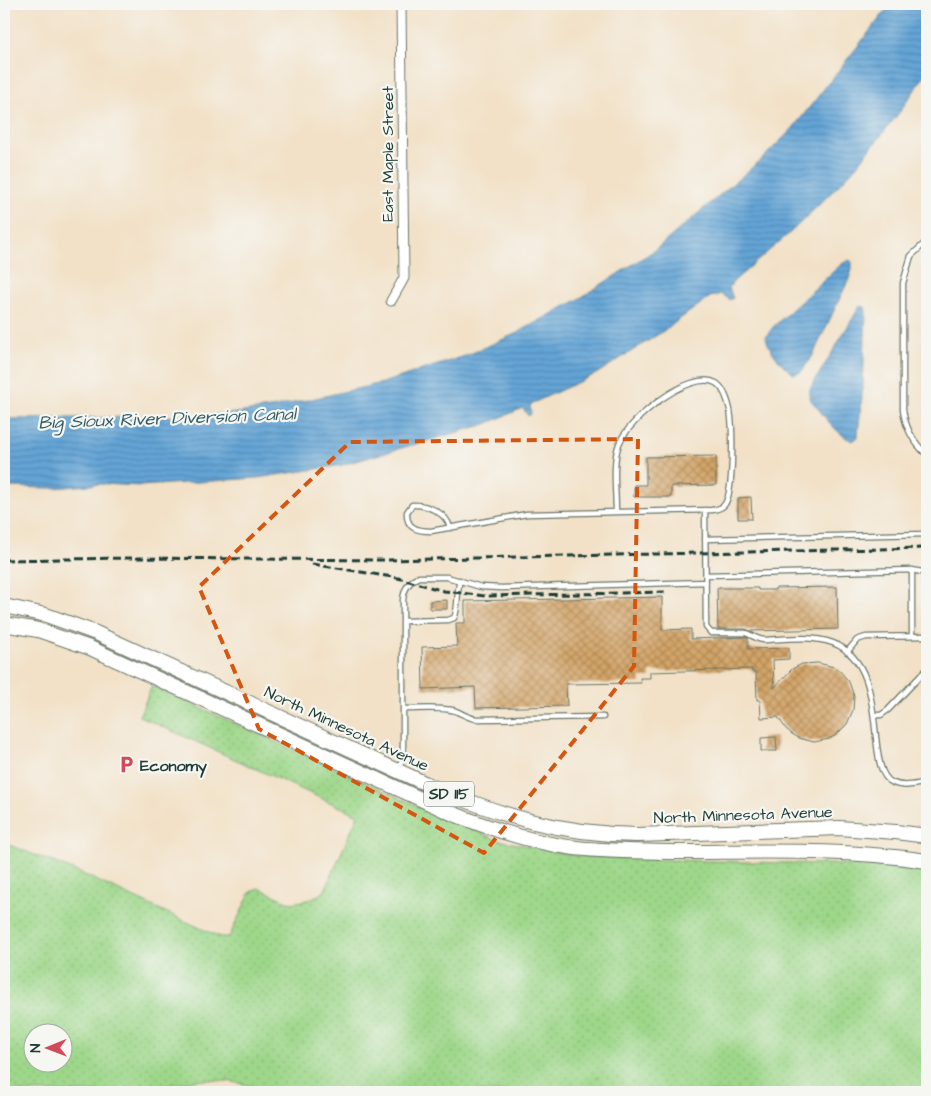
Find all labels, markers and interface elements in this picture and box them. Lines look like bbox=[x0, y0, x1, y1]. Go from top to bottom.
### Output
street label: East Maple Street bbox=[377, 86, 399, 222]
water label: Big Sioux River Diversion Canal bbox=[38, 401, 298, 436]
street label: North Minnesota Avenue bbox=[261, 681, 433, 777]
parking icon: Economy bbox=[116, 755, 136, 775]
place label: Economy bbox=[140, 755, 207, 778]
road number: SD 115 bbox=[424, 782, 474, 806]
street label: North Minnesota Avenue bbox=[653, 801, 833, 829]
north arrow bbox=[22, 1024, 72, 1074]
text: N bbox=[26, 1043, 46, 1053]

